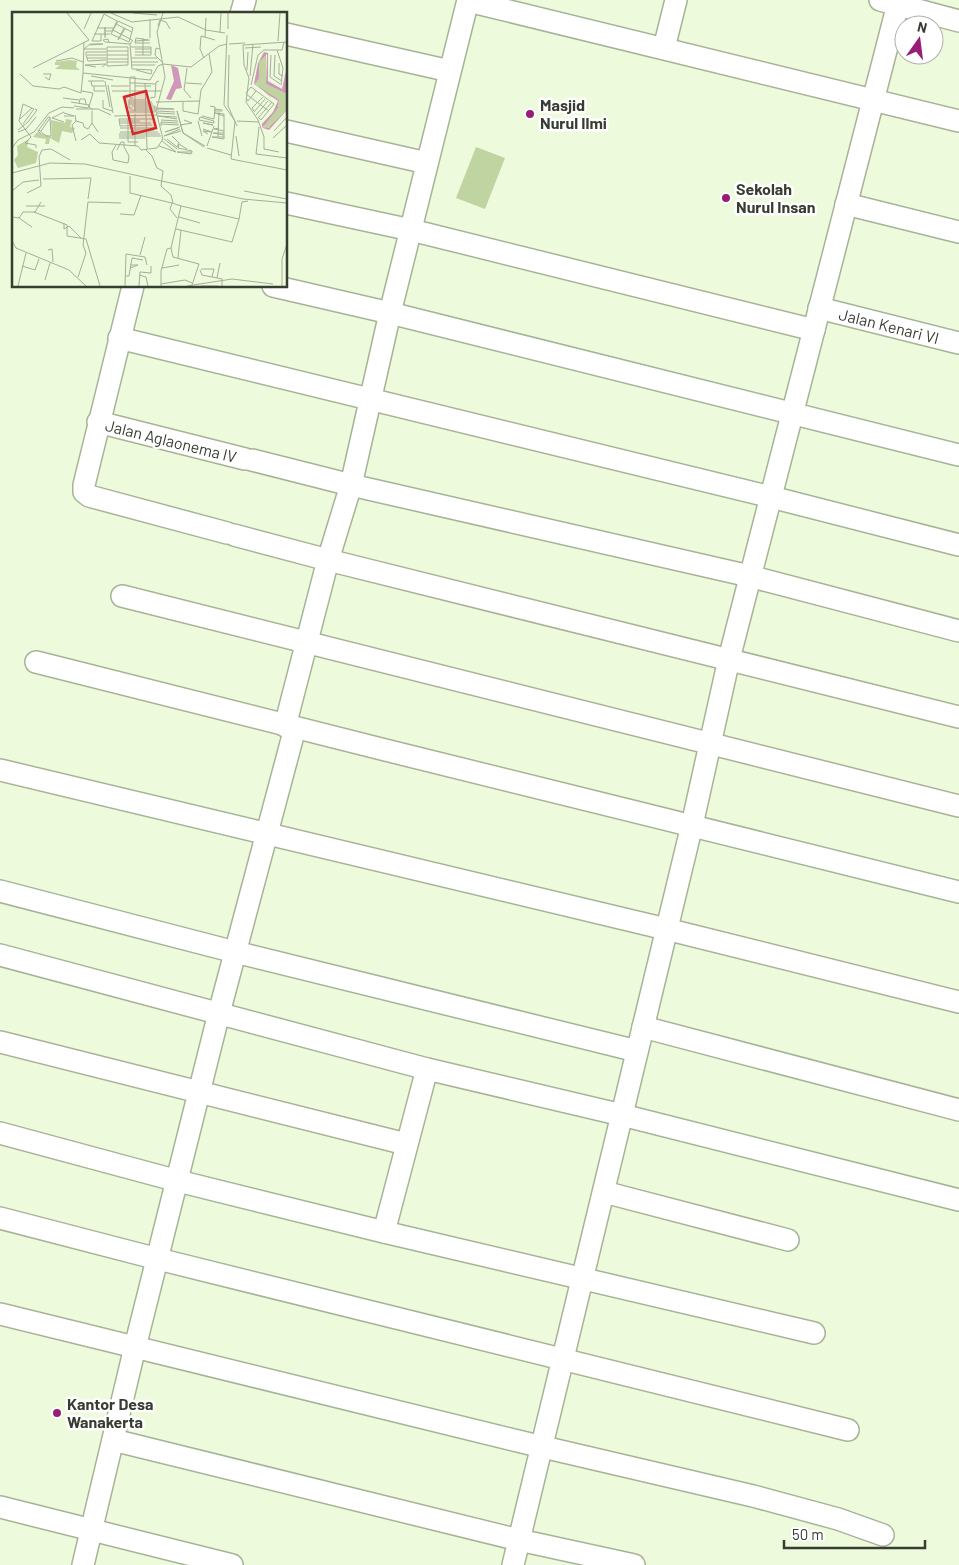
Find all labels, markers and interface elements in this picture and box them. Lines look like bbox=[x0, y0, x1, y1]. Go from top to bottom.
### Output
inset map bbox=[12, 12, 288, 288]
north arrow bbox=[894, 15, 944, 65]
text: N bbox=[916, 18, 929, 36]
place label: Masjid Nurul Ilmi bbox=[540, 95, 607, 132]
marker: Masjid Nurul Ilmi bbox=[524, 108, 536, 120]
place label: Sekolah Nurul Insan bbox=[736, 179, 816, 216]
marker: Sekolah Nurul Insan bbox=[720, 192, 732, 204]
street label: Jalan Kenari VI bbox=[837, 304, 941, 347]
street label: Jalan Aglaonema IV bbox=[103, 415, 239, 466]
place label: Kantor Desa Wanakerta bbox=[67, 1394, 153, 1431]
marker: Kantor Desa Wanakerta bbox=[51, 1407, 63, 1419]
scale bar bbox=[784, 1518, 925, 1550]
text: 50 m bbox=[792, 1525, 824, 1543]

